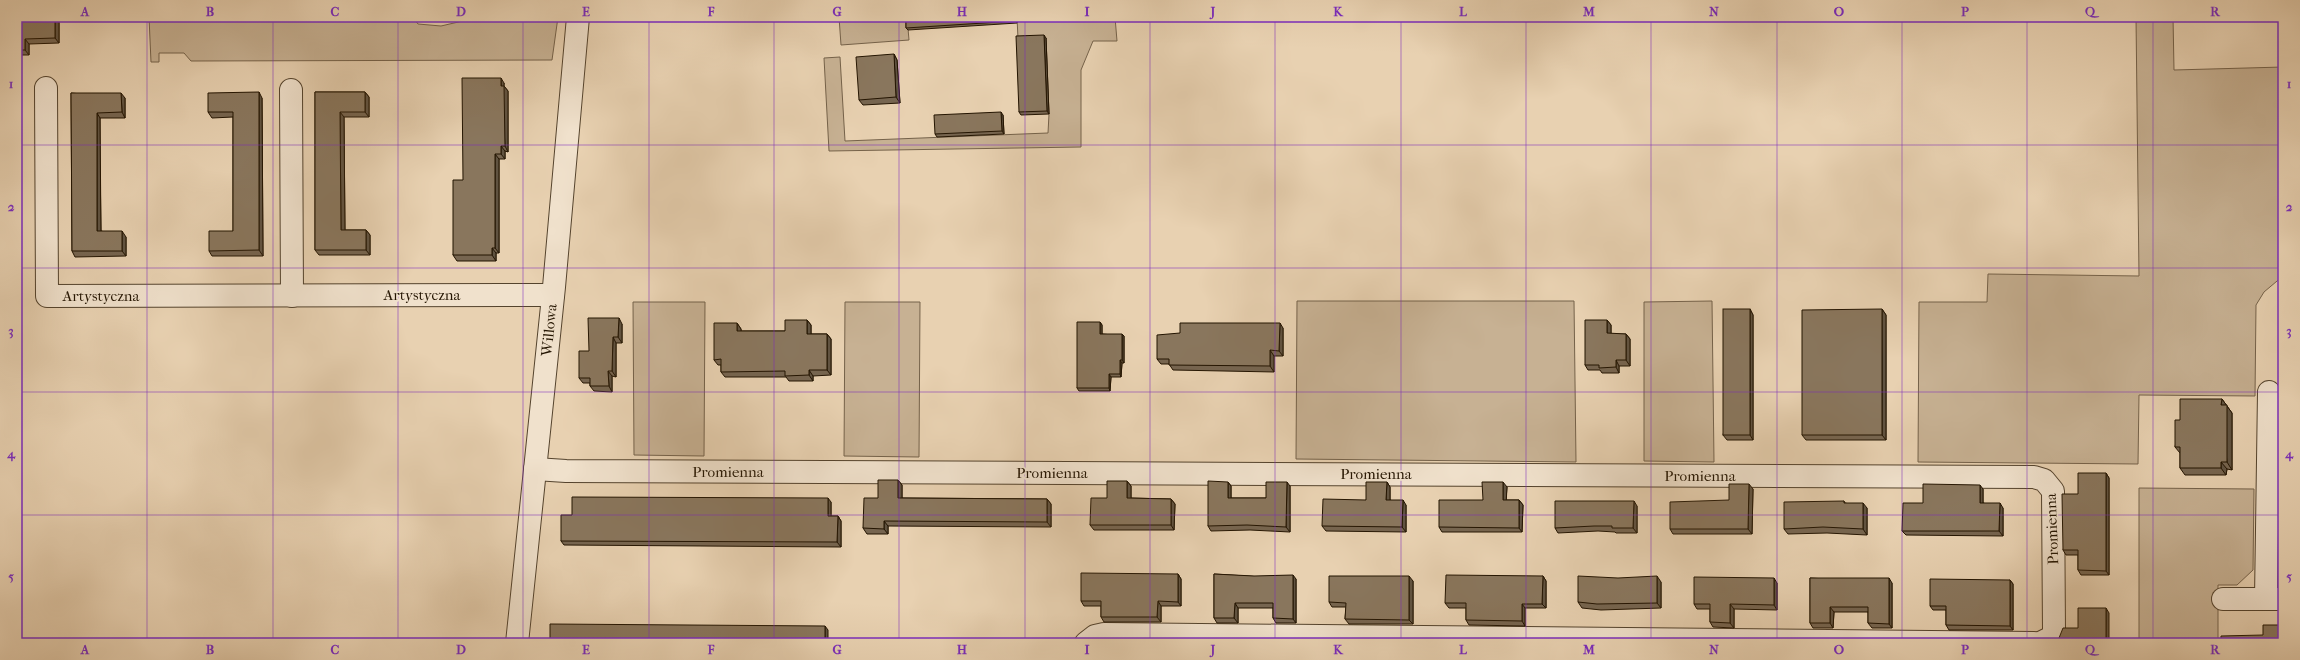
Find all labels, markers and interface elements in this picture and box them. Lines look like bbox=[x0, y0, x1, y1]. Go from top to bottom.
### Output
text: A bbox=[80, 4, 90, 19]
text: B bbox=[206, 4, 215, 19]
text: C bbox=[331, 4, 340, 19]
text: D bbox=[456, 4, 466, 19]
text: E bbox=[582, 4, 590, 19]
text: F bbox=[707, 4, 715, 19]
text: G bbox=[832, 4, 842, 19]
text: H bbox=[957, 4, 968, 19]
text: I bbox=[1084, 4, 1090, 19]
text: J bbox=[1209, 4, 1216, 20]
text: K bbox=[1333, 4, 1344, 19]
text: L bbox=[1459, 4, 1468, 19]
text: M bbox=[1582, 4, 1595, 19]
text: N bbox=[1709, 4, 1719, 19]
text: O bbox=[1834, 4, 1844, 19]
text: P bbox=[1961, 4, 1969, 19]
text: Q bbox=[2085, 4, 2100, 19]
text: R bbox=[2210, 4, 2221, 19]
text: 1 bbox=[9, 76, 14, 91]
text: 1 bbox=[2287, 76, 2292, 91]
text: 2 bbox=[8, 199, 15, 214]
text: 2 bbox=[2286, 199, 2293, 214]
street label: Artystyczna bbox=[383, 286, 462, 304]
street label: Artystyczna bbox=[62, 287, 141, 305]
street label: Willowa bbox=[537, 302, 561, 358]
text: 3 bbox=[8, 323, 14, 339]
text: 3 bbox=[2286, 323, 2292, 339]
text: 4 bbox=[6, 446, 16, 462]
text: 4 bbox=[2284, 446, 2294, 462]
street label: Promienna bbox=[692, 463, 765, 481]
street label: Promienna bbox=[1016, 464, 1089, 482]
street label: Promienna bbox=[1340, 465, 1413, 483]
street label: Promienna bbox=[1664, 467, 1737, 485]
street label: Promienna bbox=[2042, 492, 2062, 565]
text: 5 bbox=[8, 569, 14, 584]
text: 5 bbox=[2286, 569, 2292, 584]
text: A bbox=[80, 642, 90, 657]
text: B bbox=[206, 642, 215, 657]
text: C bbox=[331, 642, 340, 657]
text: D bbox=[456, 642, 466, 657]
text: E bbox=[582, 642, 590, 657]
text: F bbox=[707, 642, 715, 657]
text: G bbox=[832, 642, 842, 657]
text: H bbox=[957, 642, 968, 657]
text: I bbox=[1084, 642, 1090, 657]
text: J bbox=[1209, 642, 1216, 658]
text: K bbox=[1333, 642, 1344, 657]
text: L bbox=[1459, 642, 1468, 657]
text: M bbox=[1582, 642, 1595, 657]
text: N bbox=[1709, 642, 1719, 657]
text: O bbox=[1834, 642, 1844, 657]
text: P bbox=[1961, 642, 1969, 657]
text: Q bbox=[2085, 642, 2100, 657]
text: R bbox=[2210, 642, 2221, 657]

